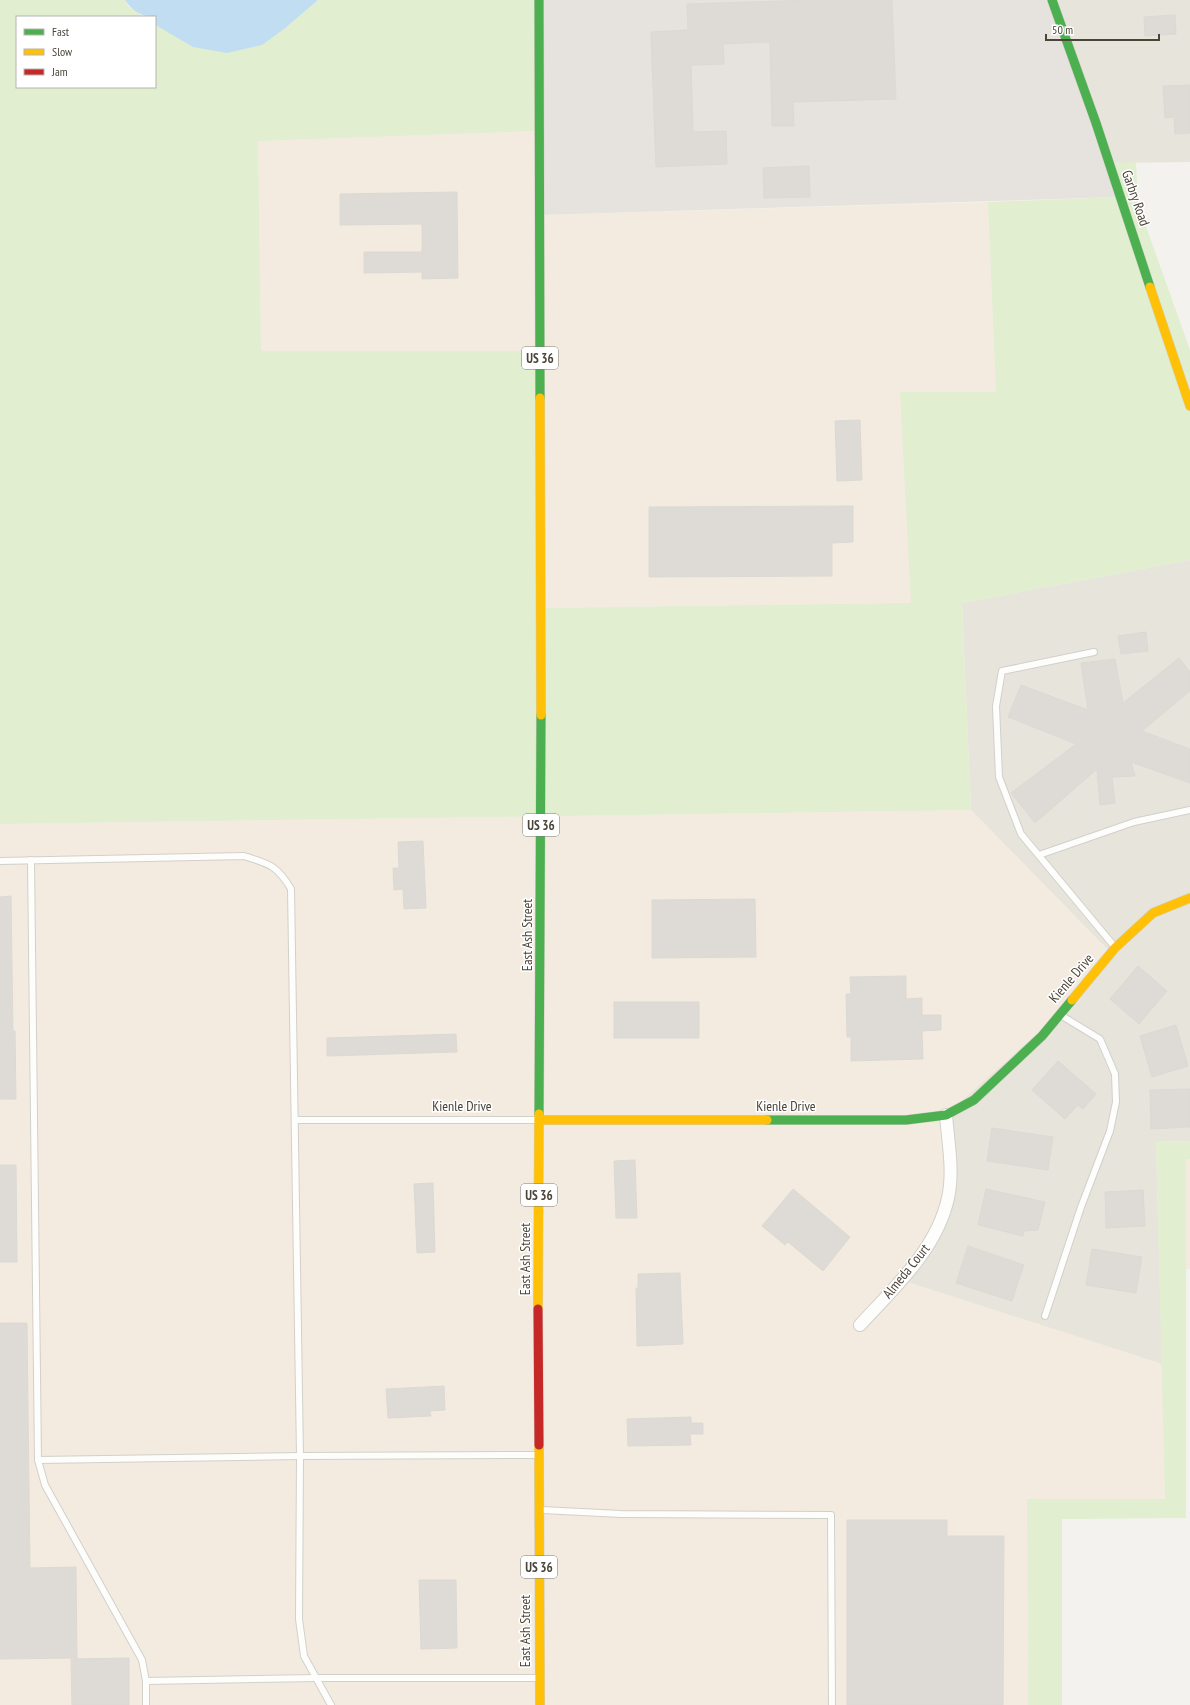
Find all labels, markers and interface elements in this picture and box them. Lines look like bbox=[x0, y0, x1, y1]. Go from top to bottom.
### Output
legend bbox=[16, 16, 156, 88]
scale bar bbox=[1046, 16, 1159, 42]
text: 50 m bbox=[1052, 22, 1073, 37]
text: Fast bbox=[52, 24, 70, 39]
text: Slow bbox=[52, 44, 73, 59]
text: Jam bbox=[51, 64, 68, 79]
street label: Garbry Road bbox=[1118, 168, 1154, 228]
road number: US 36 bbox=[522, 347, 558, 369]
road number: US 36 bbox=[523, 814, 559, 836]
street label: East Ash Street bbox=[518, 899, 536, 971]
street label: Kienle Drive bbox=[1045, 950, 1097, 1006]
street label: Kienle Drive bbox=[432, 1097, 492, 1115]
street label: Kienle Drive bbox=[756, 1097, 816, 1115]
road number: US 36 bbox=[521, 1184, 557, 1206]
street label: East Ash Street bbox=[516, 1223, 534, 1295]
street label: Almeda Court bbox=[878, 1240, 934, 1302]
road number: US 36 bbox=[521, 1556, 557, 1578]
street label: East Ash Street bbox=[516, 1595, 534, 1667]

